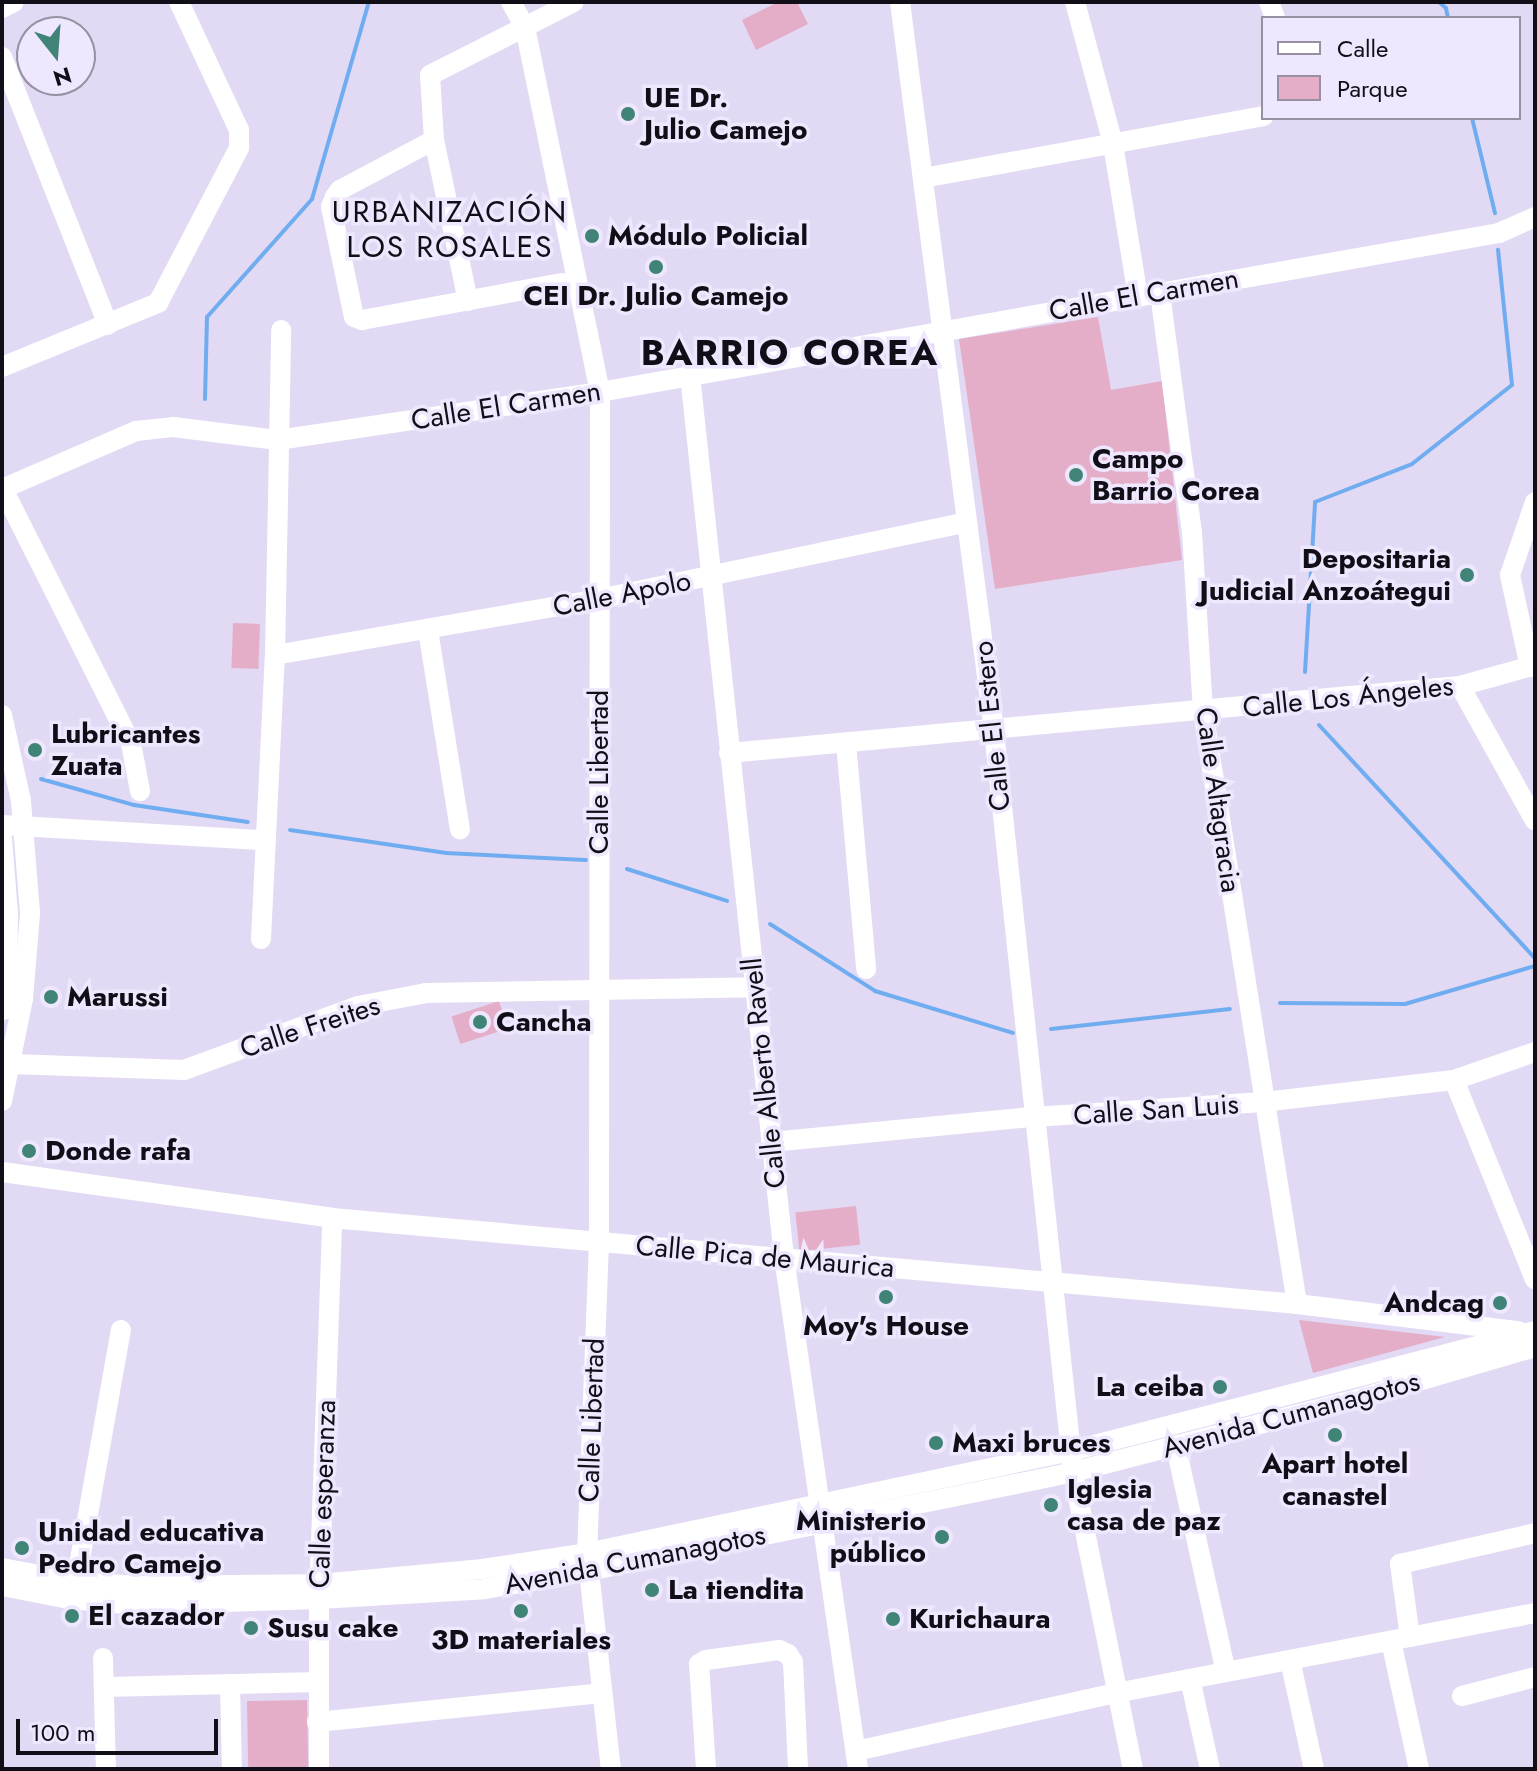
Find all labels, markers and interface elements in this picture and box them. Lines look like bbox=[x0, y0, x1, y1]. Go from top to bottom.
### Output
north arrow bbox=[16, 16, 96, 96]
legend bbox=[1261, 16, 1521, 120]
text: Calle bbox=[1337, 31, 1388, 66]
text: N bbox=[49, 59, 75, 95]
text: Parque bbox=[1337, 71, 1408, 106]
place label: UE Dr. Julio Camejo bbox=[644, 81, 807, 147]
marker: UE Dr. Julio Camejo bbox=[619, 105, 637, 123]
district label: URBANIZACIÓN LOS ROSALES bbox=[332, 194, 568, 264]
place label: Módulo Policial bbox=[608, 219, 808, 253]
marker: Módulo Policial bbox=[583, 227, 601, 245]
marker: CEI Dr. Julio Camejo bbox=[647, 258, 665, 276]
street label: Calle El Carmen bbox=[1047, 262, 1241, 328]
place label: CEI Dr. Julio Camejo bbox=[523, 279, 789, 313]
district label: BARRIO COREA bbox=[641, 331, 939, 375]
street label: Calle El Carmen bbox=[409, 374, 603, 438]
place label: Campo Barrio Corea bbox=[1092, 442, 1260, 508]
marker: Campo Barrio Corea bbox=[1067, 466, 1085, 484]
place label: Depositaria Judicial Anzoátegui bbox=[1200, 542, 1451, 608]
street label: Calle Apolo bbox=[550, 564, 694, 624]
marker: Depositaria Judicial Anzoátegui bbox=[1458, 566, 1476, 584]
street label: Calle El Estero bbox=[966, 639, 1018, 813]
street label: Calle Los Ángeles bbox=[1241, 669, 1455, 725]
street label: Calle Libertad bbox=[582, 690, 616, 854]
street label: Calle Altagracia bbox=[1188, 705, 1248, 895]
place label: Lubricantes Zuata bbox=[51, 717, 201, 783]
marker: Lubricantes Zuata bbox=[26, 741, 44, 759]
street label: Calle Alberto Ravell bbox=[735, 956, 793, 1190]
place label: Marussi bbox=[67, 980, 168, 1014]
marker: Marussi bbox=[42, 988, 60, 1006]
street label: Calle Freites bbox=[236, 989, 384, 1065]
place label: Cancha bbox=[496, 1005, 592, 1039]
marker: Cancha bbox=[471, 1013, 489, 1031]
street label: Calle San Luis bbox=[1072, 1087, 1240, 1133]
place label: Donde rafa bbox=[45, 1134, 191, 1168]
marker: Donde rafa bbox=[20, 1142, 38, 1160]
street label: Calle Pica de Maurica bbox=[634, 1229, 896, 1285]
place label: Andcag bbox=[1384, 1286, 1484, 1320]
marker: Moy's House bbox=[877, 1288, 895, 1306]
marker: Andcag bbox=[1491, 1294, 1509, 1312]
place label: Moy's House bbox=[803, 1309, 969, 1343]
street label: Calle Libertad bbox=[572, 1337, 612, 1503]
street label: Avenida Cumanagotos bbox=[1159, 1364, 1423, 1466]
place label: La ceiba bbox=[1096, 1370, 1204, 1404]
marker: La ceiba bbox=[1211, 1378, 1229, 1396]
street label: Calle esperanza bbox=[303, 1399, 343, 1589]
place label: Maxi bruces bbox=[952, 1426, 1111, 1460]
marker: Apart hotel canastel bbox=[1326, 1426, 1344, 1444]
marker: Maxi bruces bbox=[927, 1434, 945, 1452]
place label: Apart hotel canastel bbox=[1262, 1447, 1408, 1513]
place label: Iglesia casa de paz bbox=[1067, 1472, 1221, 1538]
marker: Iglesia casa de paz bbox=[1042, 1496, 1060, 1514]
place label: Ministerio público bbox=[796, 1504, 926, 1570]
place label: Unidad educativa Pedro Camejo bbox=[38, 1515, 264, 1581]
street label: Avenida Cumanagotos bbox=[502, 1518, 768, 1602]
marker: Ministerio público bbox=[933, 1528, 951, 1546]
marker: Unidad educativa Pedro Camejo bbox=[13, 1539, 31, 1557]
place label: La tiendita bbox=[668, 1573, 804, 1607]
marker: La tiendita bbox=[643, 1581, 661, 1599]
place label: El cazador bbox=[88, 1599, 225, 1633]
marker: 3D materiales bbox=[512, 1602, 530, 1620]
place label: Kurichaura bbox=[909, 1602, 1051, 1636]
marker: El cazador bbox=[63, 1607, 81, 1625]
marker: Kurichaura bbox=[884, 1610, 902, 1628]
place label: Susu cake bbox=[267, 1611, 399, 1645]
marker: Susu cake bbox=[242, 1619, 260, 1637]
place label: 3D materiales bbox=[431, 1623, 611, 1657]
scale bar bbox=[20, 1703, 222, 1753]
text: 100 m bbox=[30, 1715, 96, 1750]

